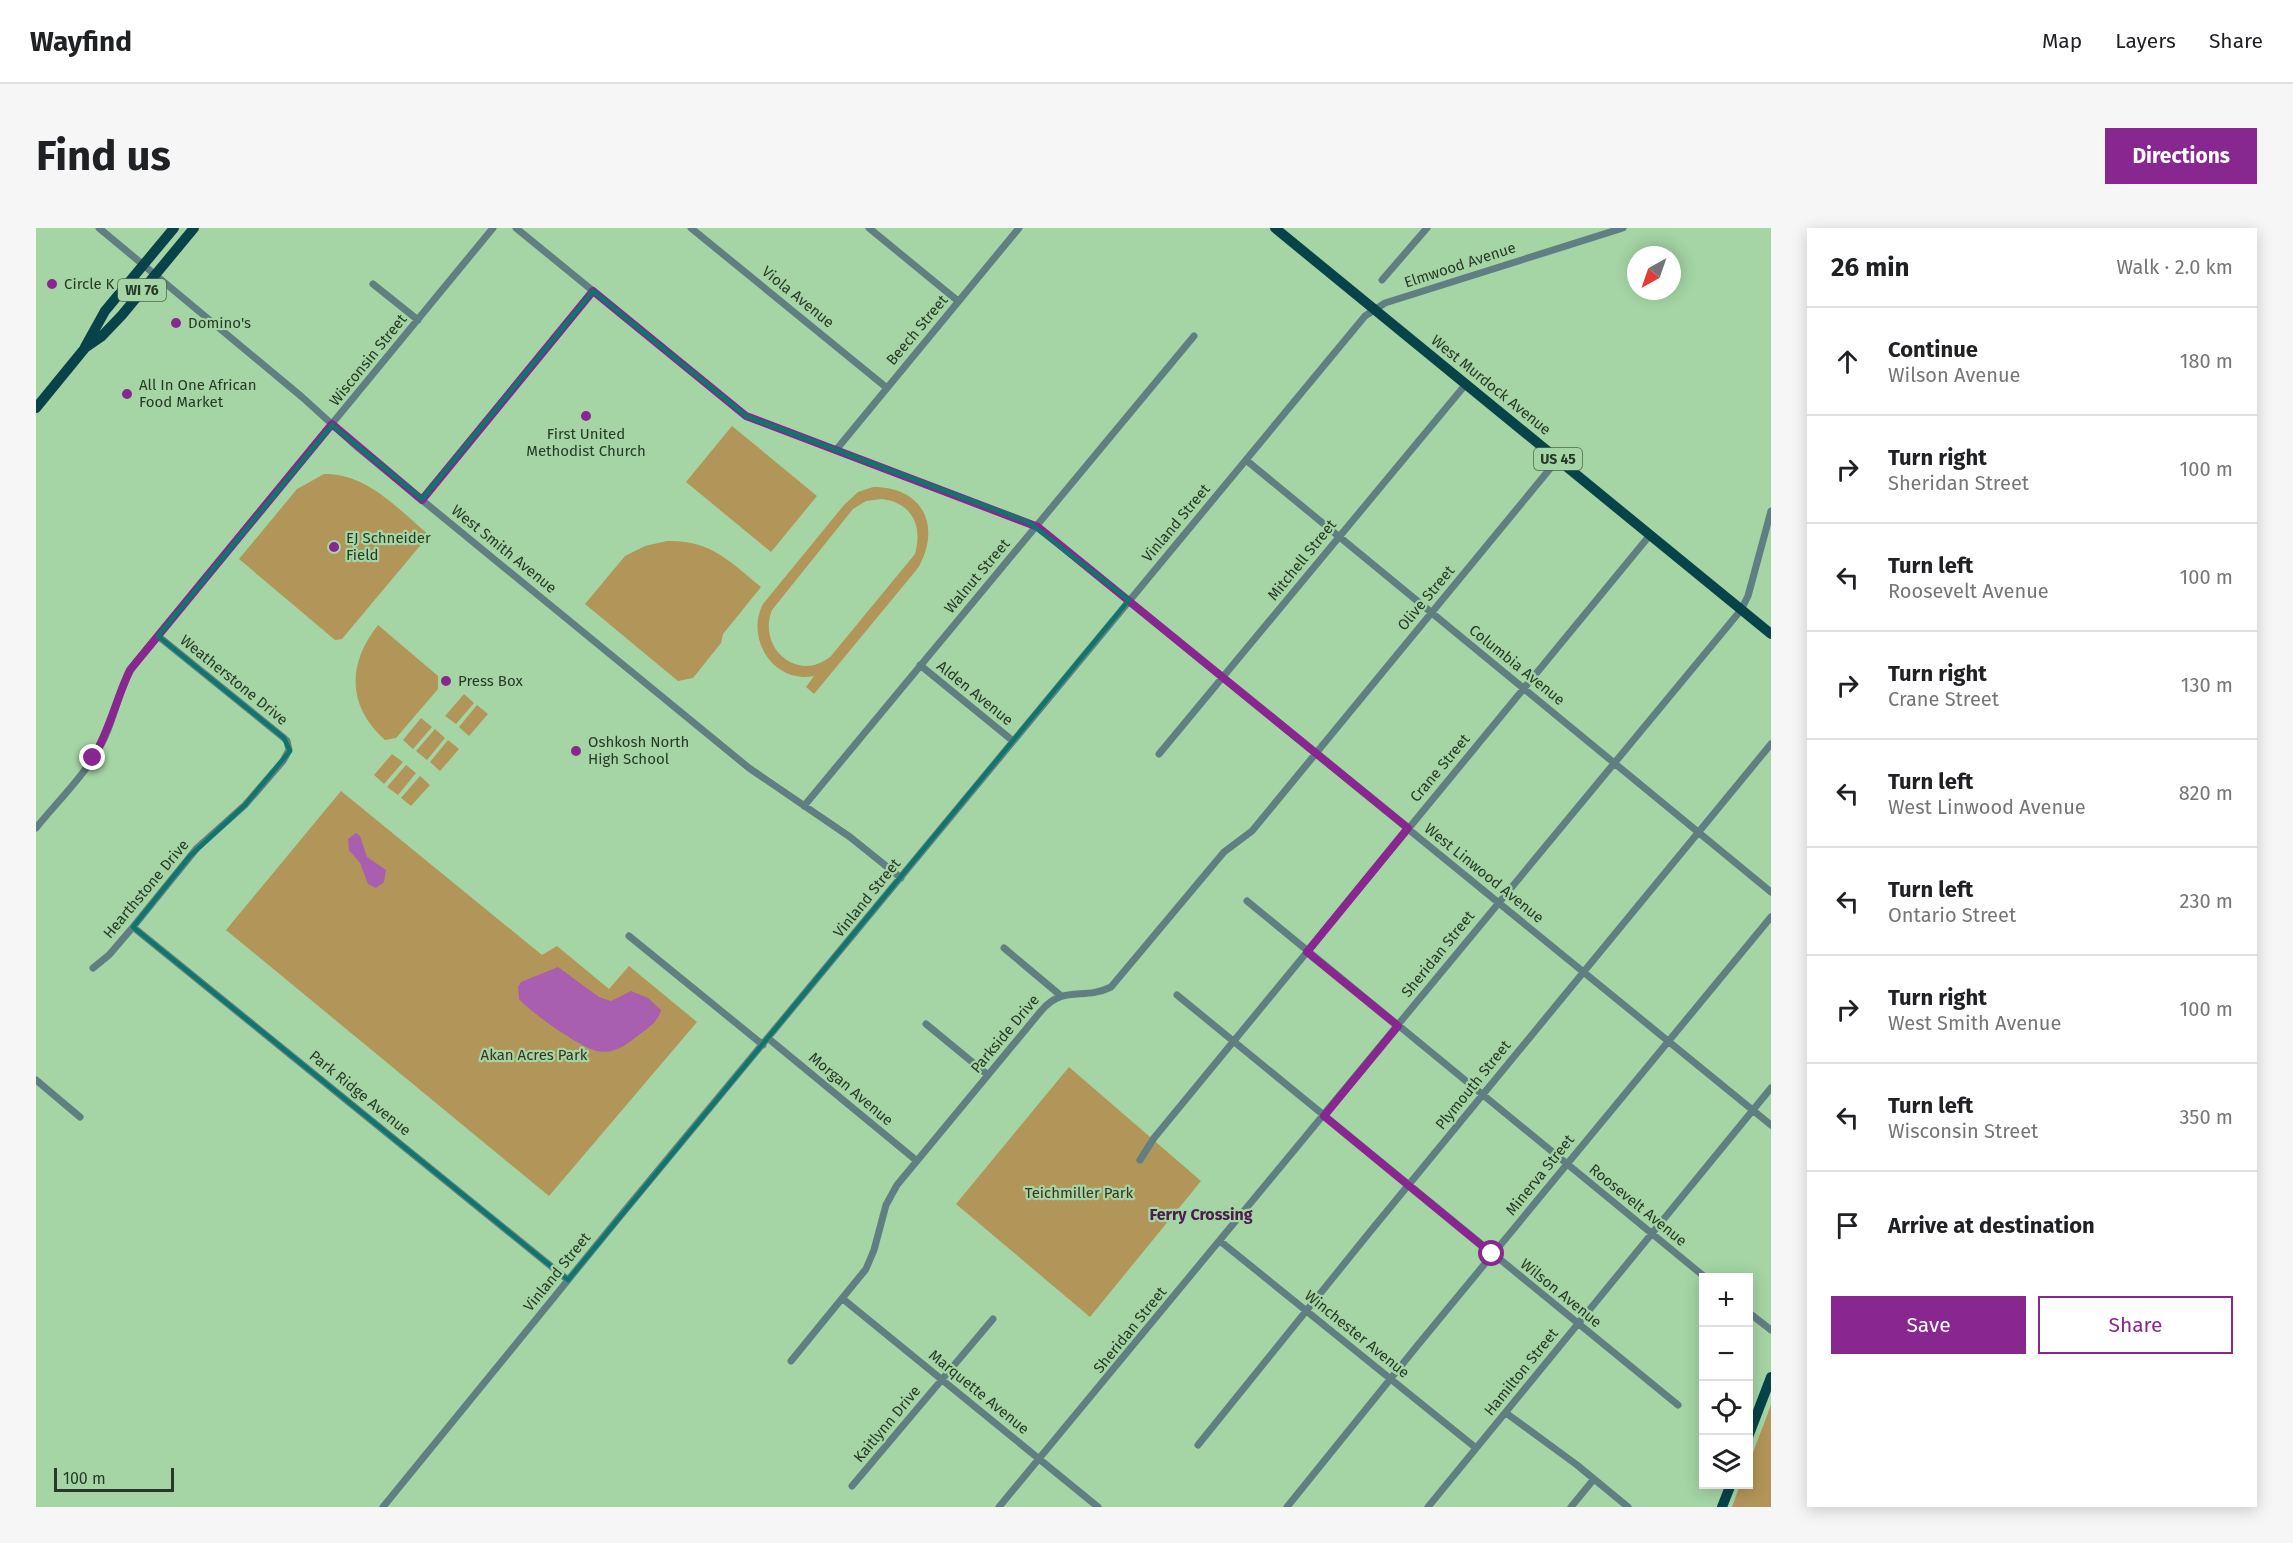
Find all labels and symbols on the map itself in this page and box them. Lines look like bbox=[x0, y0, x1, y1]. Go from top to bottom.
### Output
street label: Elmwood Avenue bbox=[1402, 238, 1518, 292]
north arrow bbox=[1627, 246, 1681, 300]
street label: Viola Avenue bbox=[758, 262, 838, 332]
place label: Circle K bbox=[64, 275, 115, 293]
marker: Circle K bbox=[45, 277, 59, 291]
road number: WI 76 bbox=[118, 279, 166, 301]
street label: Beech Street bbox=[882, 291, 952, 369]
street label: Wisconsin Street bbox=[326, 310, 411, 409]
place label: Domino's bbox=[188, 314, 251, 332]
marker: Domino's bbox=[169, 316, 183, 330]
street label: West Murdock Avenue bbox=[1427, 331, 1555, 439]
place label: All In One African Food Market bbox=[139, 376, 256, 411]
marker: All In One African Food Market bbox=[120, 387, 134, 401]
marker: First United Methodist Church bbox=[579, 409, 593, 423]
place label: First United Methodist Church bbox=[526, 425, 646, 460]
road number: US 45 bbox=[1534, 448, 1582, 470]
street label: Vinland Street bbox=[1138, 480, 1214, 566]
street label: West Smith Avenue bbox=[448, 501, 560, 597]
street label: Mitchell Street bbox=[1264, 516, 1340, 604]
place label: EJ Schneider Field bbox=[346, 529, 431, 564]
street label: Walnut Street bbox=[941, 535, 1014, 617]
marker: EJ Schneider Field bbox=[327, 540, 341, 554]
street label: Olive Street bbox=[1394, 561, 1459, 634]
street label: Columbia Avenue bbox=[1466, 621, 1568, 709]
street label: Weatherstone Drive bbox=[176, 631, 292, 729]
street label: Alden Avenue bbox=[933, 657, 1017, 729]
place label: Press Box bbox=[458, 672, 524, 690]
marker: Press Box bbox=[439, 674, 453, 688]
street label: Crane Street bbox=[1406, 730, 1474, 806]
place label: Oshkosh North High School bbox=[588, 733, 689, 768]
route end bbox=[79, 744, 105, 770]
marker: Oshkosh North High School bbox=[569, 744, 583, 758]
street label: West Linwood Avenue bbox=[1421, 819, 1547, 927]
street label: Hearthstone Drive bbox=[99, 836, 193, 942]
street label: Vinland Street bbox=[830, 854, 905, 941]
street label: Sheridan Street bbox=[1398, 907, 1479, 1001]
street label: Parkside Drive bbox=[967, 991, 1043, 1077]
street label: Plymouth Street bbox=[1432, 1036, 1515, 1133]
park label: Akan Acres Park bbox=[481, 1046, 588, 1064]
street label: Park Ridge Avenue bbox=[306, 1047, 414, 1139]
street label: Morgan Avenue bbox=[805, 1049, 897, 1129]
street label: Minerva Street bbox=[1502, 1131, 1578, 1219]
street label: Roosevelt Avenue bbox=[1585, 1160, 1691, 1250]
park label: Teichmiller Park bbox=[1025, 1184, 1134, 1202]
district label: Ferry Crossing bbox=[1149, 1205, 1253, 1224]
street label: Vinland Street bbox=[520, 1228, 595, 1315]
route start bbox=[1478, 1240, 1504, 1266]
street label: Wilson Avenue bbox=[1517, 1255, 1605, 1331]
street label: Sheridan Street bbox=[1090, 1283, 1171, 1377]
street label: Winchester Avenue bbox=[1301, 1286, 1413, 1382]
street label: Hamilton Street bbox=[1480, 1324, 1562, 1419]
street label: Marquette Avenue bbox=[925, 1346, 1033, 1438]
street label: Kaitlynn Drive bbox=[850, 1382, 924, 1466]
scale bar bbox=[54, 1465, 174, 1492]

